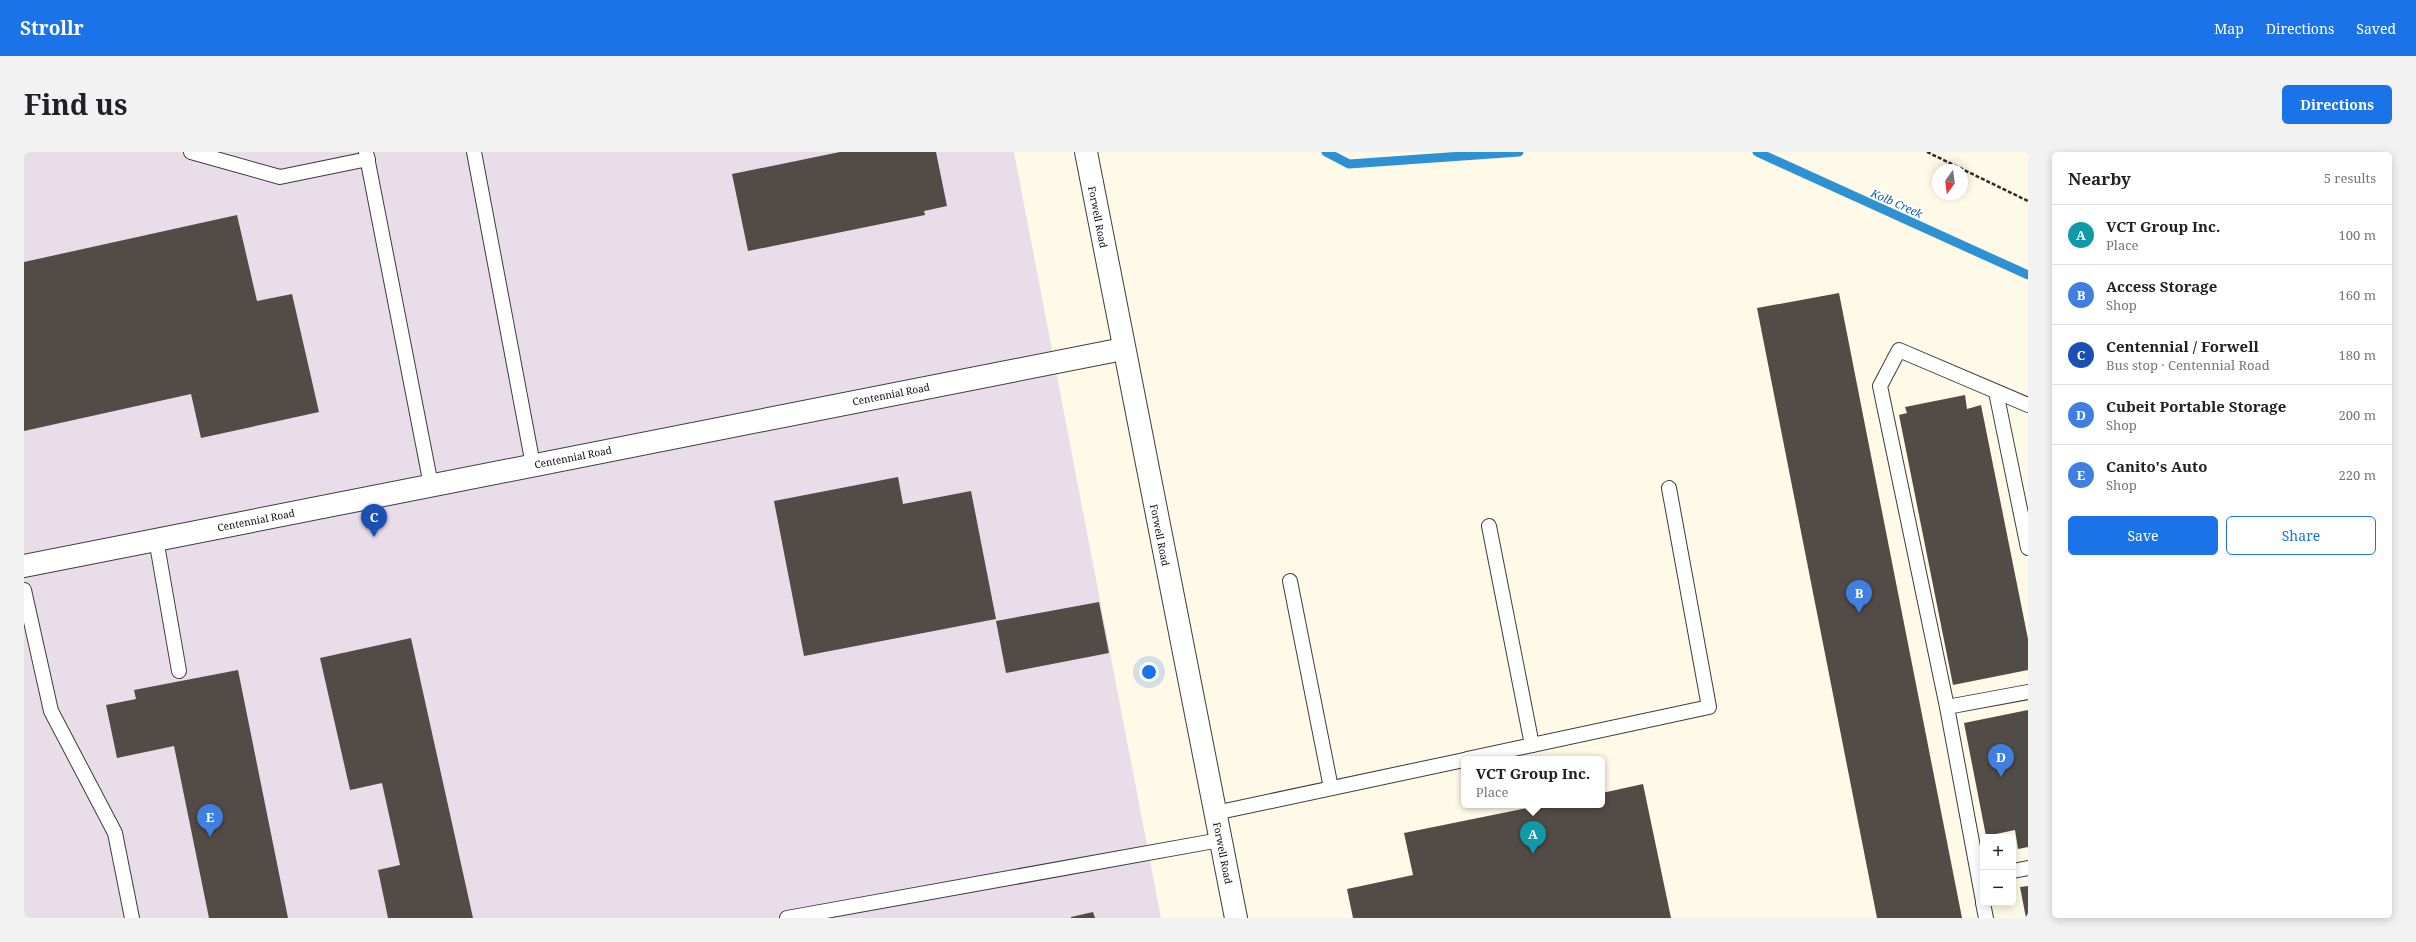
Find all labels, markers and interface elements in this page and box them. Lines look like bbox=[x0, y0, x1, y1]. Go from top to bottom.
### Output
text: Strollr bbox=[20, 15, 84, 41]
text: Map bbox=[2214, 19, 2244, 38]
text: Directions bbox=[2266, 19, 2334, 38]
text: Saved bbox=[2356, 19, 2396, 38]
text: Find us bbox=[24, 85, 128, 123]
button: Directions bbox=[2282, 85, 2392, 124]
north arrow bbox=[1932, 164, 1968, 200]
text: Nearby bbox=[2068, 167, 2131, 190]
text: 5 results bbox=[2324, 169, 2376, 187]
street label: Forwell Road bbox=[1085, 185, 1111, 249]
water label: Kolb Creek bbox=[1868, 185, 1926, 221]
text: VCT Group Inc. bbox=[2106, 216, 2220, 236]
text: A bbox=[2076, 226, 2086, 244]
text: 100 m bbox=[2339, 226, 2376, 244]
text: Place bbox=[2106, 236, 2139, 254]
text: Access Storage bbox=[2106, 276, 2217, 296]
text: B bbox=[2077, 286, 2085, 304]
text: 160 m bbox=[2339, 286, 2376, 304]
text: Shop bbox=[2106, 296, 2137, 314]
text: Centennial / Forwell bbox=[2106, 336, 2259, 356]
text: C bbox=[2077, 346, 2085, 364]
text: 180 m bbox=[2339, 346, 2376, 364]
text: Bus stop · Centennial Road bbox=[2106, 356, 2270, 374]
street label: Centennial Road bbox=[851, 380, 931, 408]
text: Cubeit Portable Storage bbox=[2106, 396, 2286, 416]
text: D bbox=[2076, 406, 2086, 424]
text: 200 m bbox=[2339, 406, 2376, 424]
text: Shop bbox=[2106, 416, 2137, 434]
street label: Centennial Road bbox=[533, 443, 613, 471]
text: Canito's Auto bbox=[2106, 456, 2207, 476]
text: E bbox=[2077, 466, 2085, 484]
text: 220 m bbox=[2339, 466, 2376, 484]
text: Shop bbox=[2106, 476, 2137, 494]
street label: Forwell Road bbox=[1147, 503, 1173, 567]
pin: C bbox=[361, 504, 387, 537]
street label: Centennial Road bbox=[216, 506, 296, 534]
button: Save bbox=[2068, 516, 2218, 555]
button: Share bbox=[2226, 516, 2376, 555]
pin: B bbox=[1846, 580, 1872, 613]
your location bbox=[1139, 662, 1159, 682]
pin: D bbox=[1988, 744, 2014, 777]
popup bbox=[1461, 756, 1605, 808]
text: VCT Group Inc. bbox=[1476, 763, 1590, 783]
text: Place bbox=[1476, 783, 1508, 801]
pin: E bbox=[197, 804, 223, 837]
street label: Forwell Road bbox=[1210, 821, 1236, 885]
pin: A bbox=[1520, 821, 1546, 854]
map controls bbox=[1980, 834, 2016, 906]
button: + bbox=[1980, 834, 2016, 870]
button: − bbox=[1980, 870, 2016, 906]

